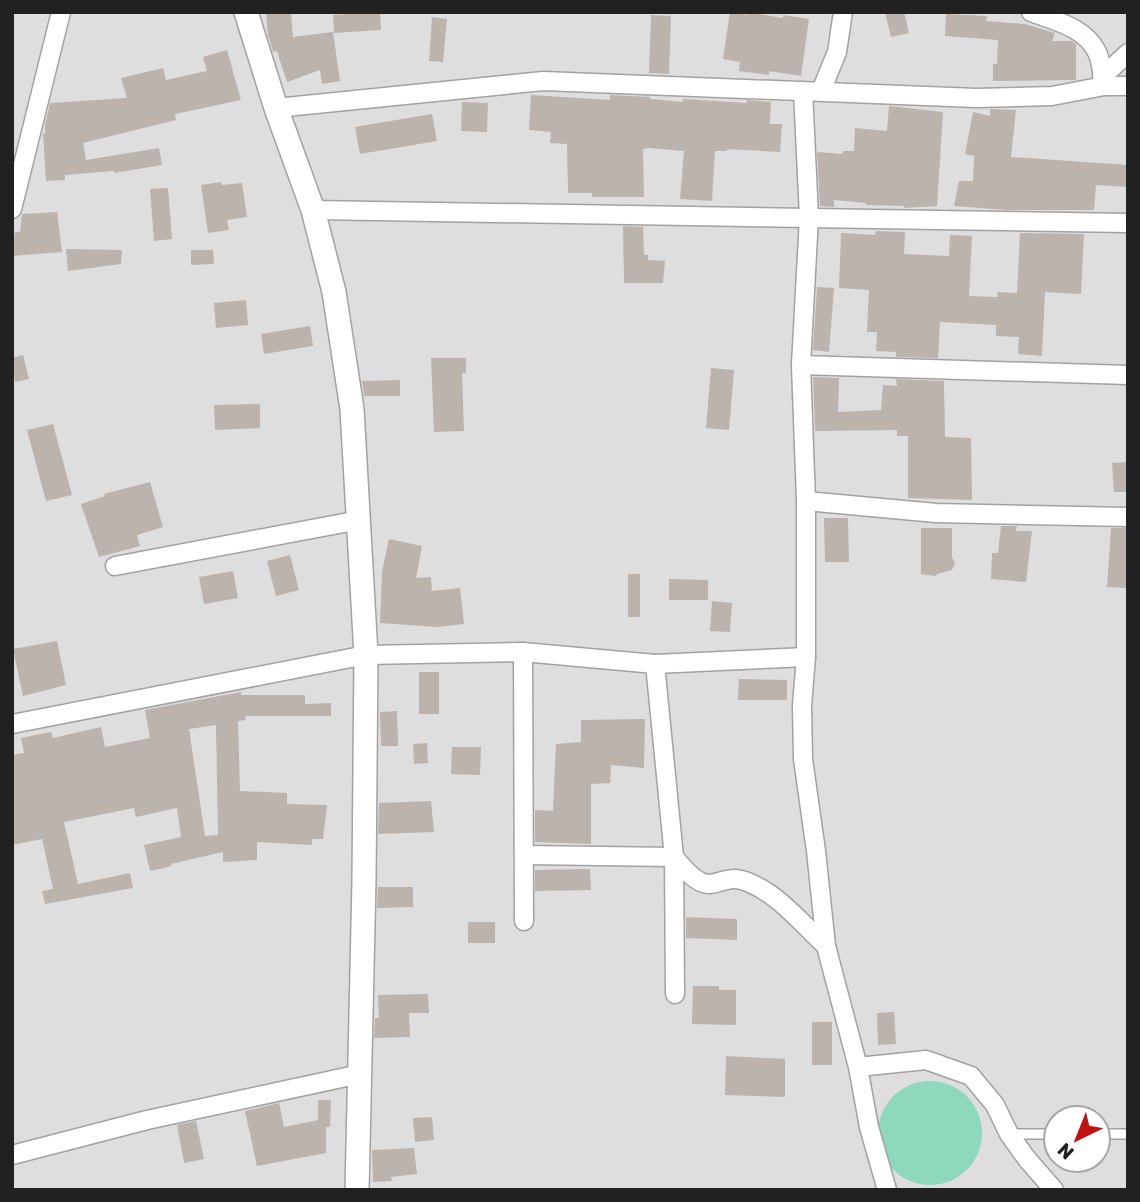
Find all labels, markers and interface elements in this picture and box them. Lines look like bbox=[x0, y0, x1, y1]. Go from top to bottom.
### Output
north arrow bbox=[1042, 1104, 1112, 1174]
text: N bbox=[1053, 1138, 1079, 1164]

